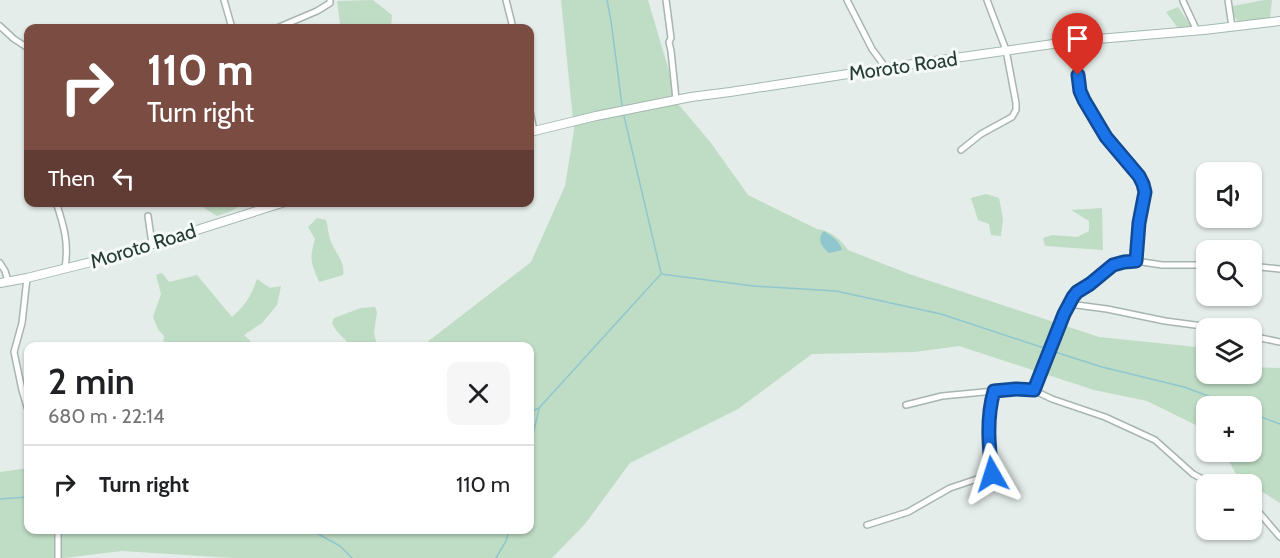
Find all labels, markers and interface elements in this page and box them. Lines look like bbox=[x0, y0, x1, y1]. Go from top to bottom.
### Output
pin bbox=[1052, 13, 1103, 75]
icon: arrive bbox=[1061, 22, 1094, 55]
text: 110 m bbox=[147, 44, 254, 96]
street label: Moroto Road bbox=[847, 46, 959, 86]
icon: right bbox=[48, 48, 126, 126]
text: Turn right bbox=[147, 96, 254, 129]
icon: left bbox=[107, 162, 140, 195]
map controls bbox=[1196, 162, 1262, 540]
button: sound bbox=[1196, 162, 1262, 228]
text: Then bbox=[48, 165, 95, 192]
street label: Moroto Road bbox=[87, 219, 199, 273]
button: search bbox=[1196, 240, 1262, 306]
button: layers bbox=[1196, 318, 1262, 384]
text: 2 min bbox=[48, 359, 135, 403]
button: close bbox=[447, 362, 510, 425]
button: + bbox=[1196, 396, 1262, 462]
text: 680 m · 22:14 bbox=[48, 404, 164, 428]
position arrow bbox=[960, 442, 1024, 506]
icon: right bbox=[48, 468, 81, 501]
text: Turn right bbox=[99, 471, 189, 498]
text: 110 m bbox=[456, 471, 510, 498]
button: − bbox=[1196, 474, 1262, 540]

